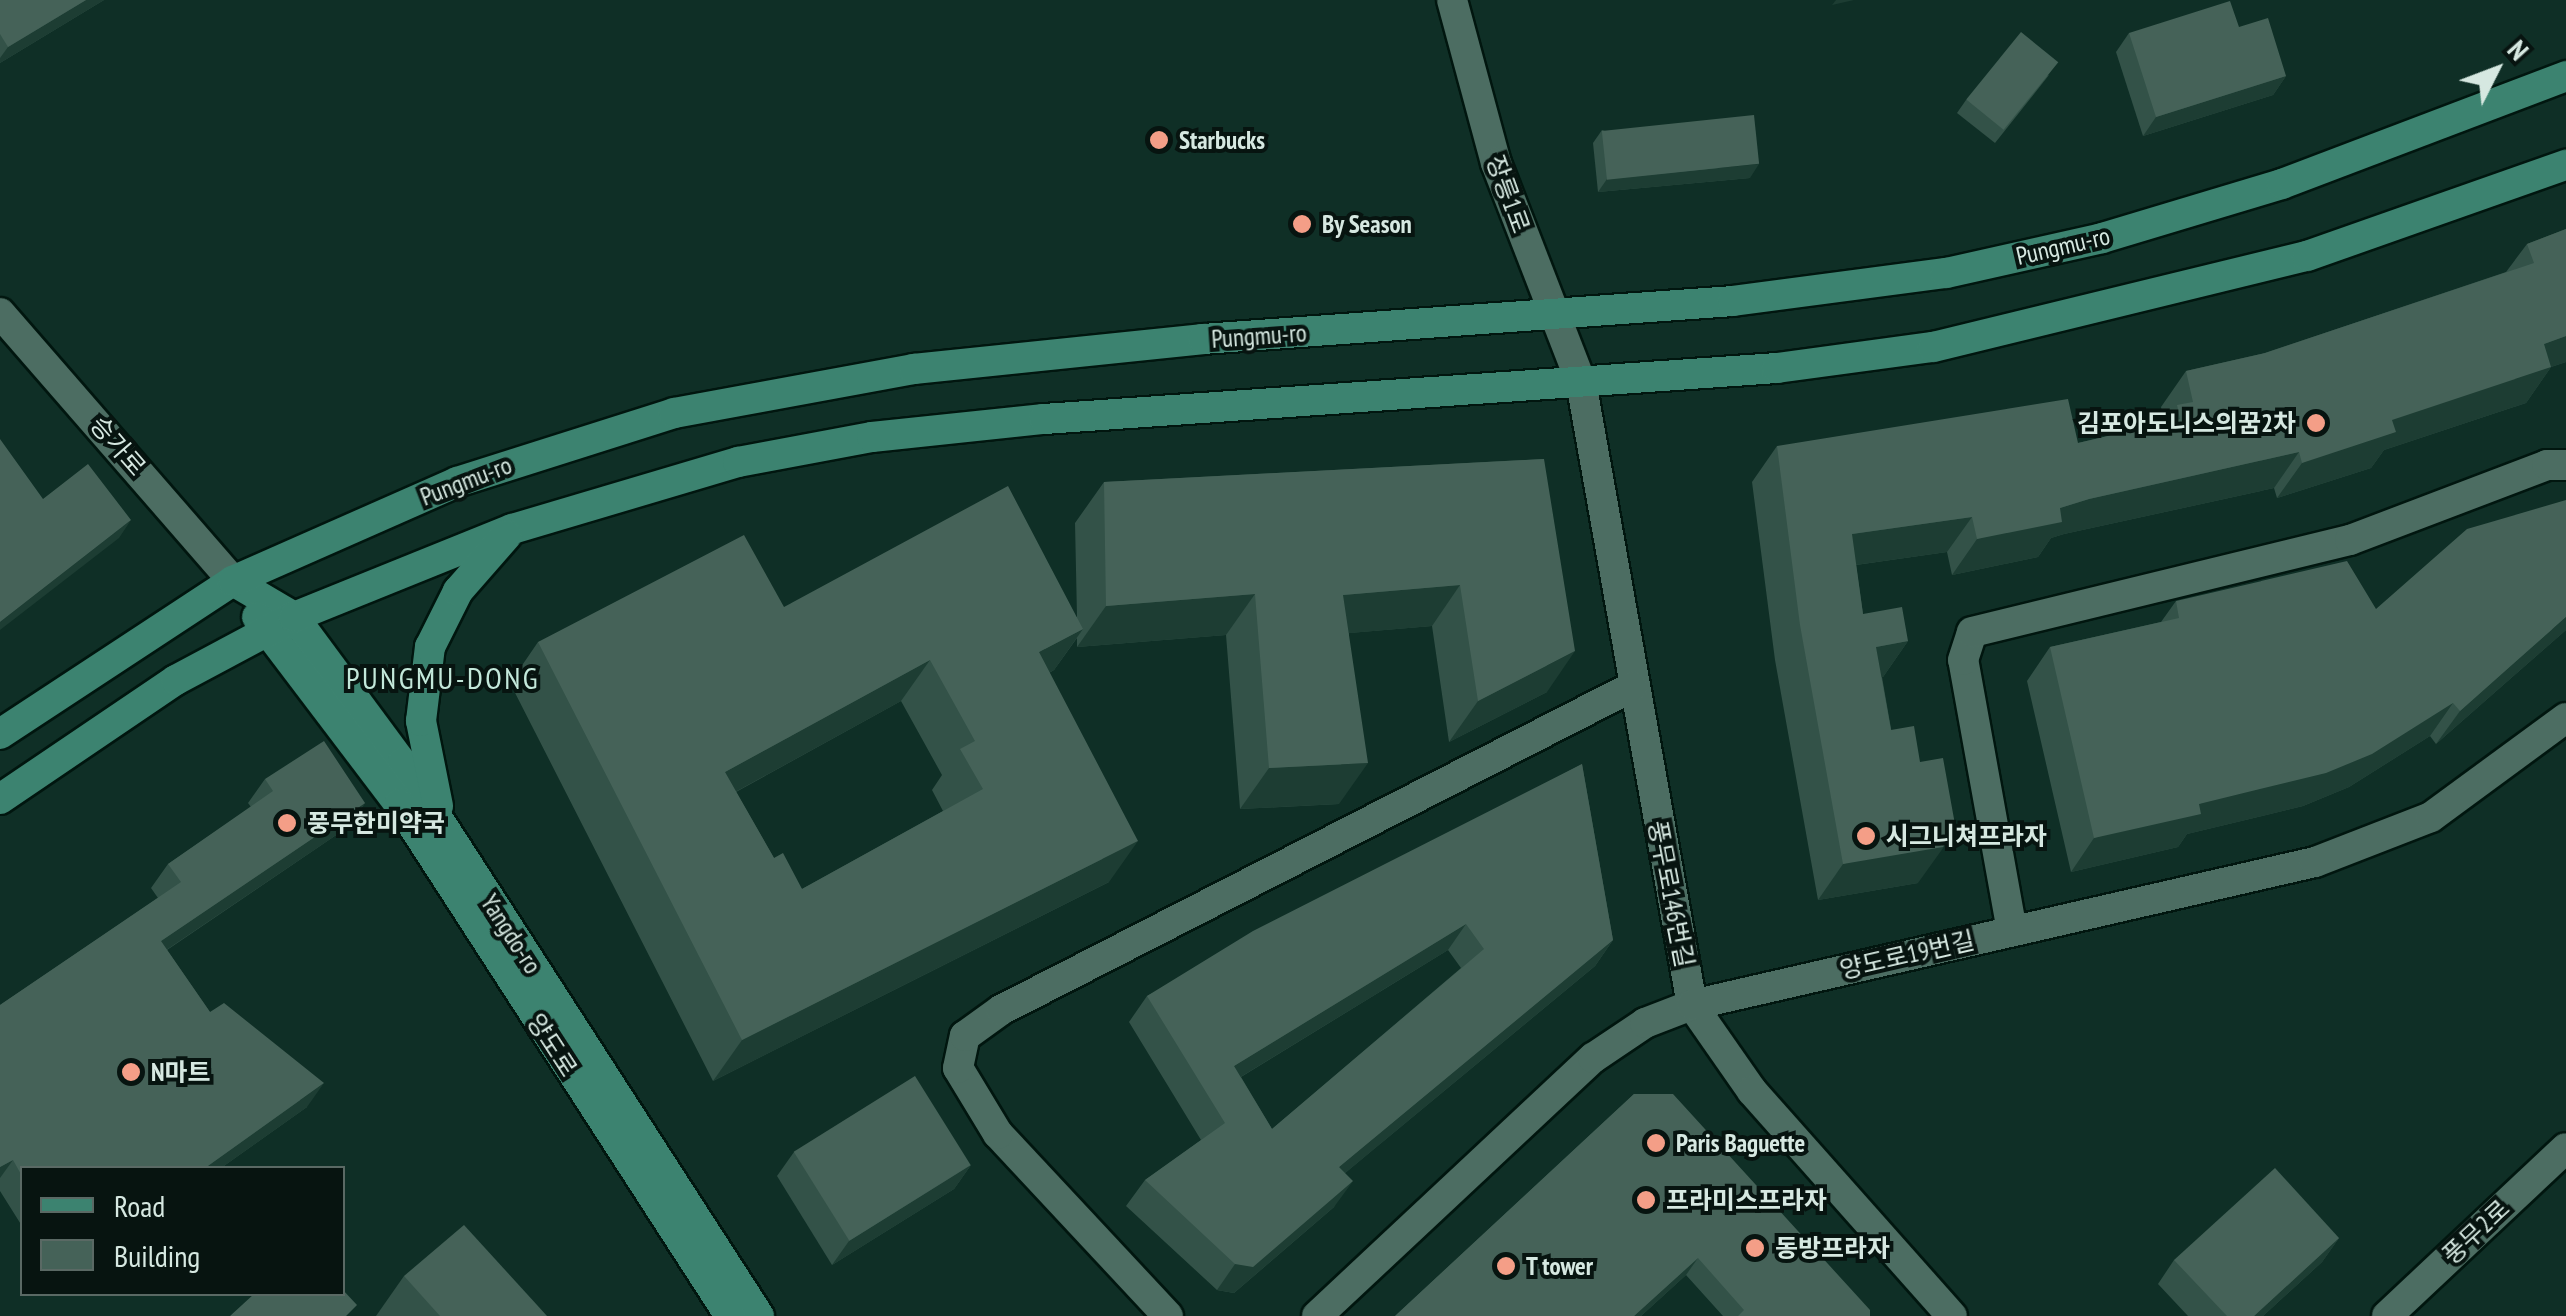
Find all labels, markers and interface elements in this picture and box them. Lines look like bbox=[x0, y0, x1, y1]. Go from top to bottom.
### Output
north arrow bbox=[2446, 20, 2546, 120]
text: N bbox=[2500, 32, 2537, 68]
place label: Starbucks bbox=[1179, 125, 1265, 155]
marker: Starbucks bbox=[1148, 129, 1170, 151]
street label: 장릉1로 bbox=[1480, 151, 1536, 237]
place label: By Season bbox=[1322, 209, 1412, 239]
marker: By Season bbox=[1291, 213, 1313, 235]
street label: Pungmu-ro bbox=[2013, 221, 2113, 271]
street label: Pungmu-ro bbox=[1210, 318, 1308, 354]
place label: 김포아도니스의꿈2차 bbox=[2077, 408, 2296, 438]
street label: 승가로 bbox=[84, 410, 152, 482]
marker: 김포아도니스의꿈2차 bbox=[2305, 412, 2327, 434]
street label: Pungmu-ro bbox=[416, 450, 516, 512]
district label: PUNGMU-DONG bbox=[346, 660, 540, 696]
place label: 풍무한미약국 bbox=[307, 808, 445, 838]
marker: 풍무한미약국 bbox=[276, 812, 298, 834]
street label: 풍무로146번길 bbox=[1642, 818, 1700, 970]
place label: 시그니쳐프라자 bbox=[1886, 821, 2047, 851]
marker: 시그니쳐프라자 bbox=[1855, 825, 1877, 847]
street label: Yangdo-ro bbox=[474, 889, 548, 979]
street label: 양도로19번길 bbox=[1837, 925, 1977, 985]
street label: 양도로 bbox=[521, 1008, 583, 1082]
place label: N마트 bbox=[151, 1057, 210, 1087]
marker: N마트 bbox=[120, 1061, 142, 1083]
place label: Paris Baguette bbox=[1676, 1128, 1805, 1158]
marker: Paris Baguette bbox=[1645, 1132, 1667, 1154]
legend bbox=[20, 1166, 345, 1296]
place label: 프라미스프라자 bbox=[1666, 1185, 1827, 1215]
text: Road bbox=[114, 1186, 165, 1225]
marker: 프라미스프라자 bbox=[1635, 1189, 1657, 1211]
street label: 풍무2로 bbox=[2436, 1194, 2516, 1270]
place label: 동방프라자 bbox=[1775, 1233, 1890, 1263]
text: Building bbox=[114, 1236, 200, 1275]
marker: 동방프라자 bbox=[1744, 1237, 1766, 1259]
place label: T tower bbox=[1526, 1251, 1594, 1281]
marker: T tower bbox=[1495, 1255, 1517, 1277]

